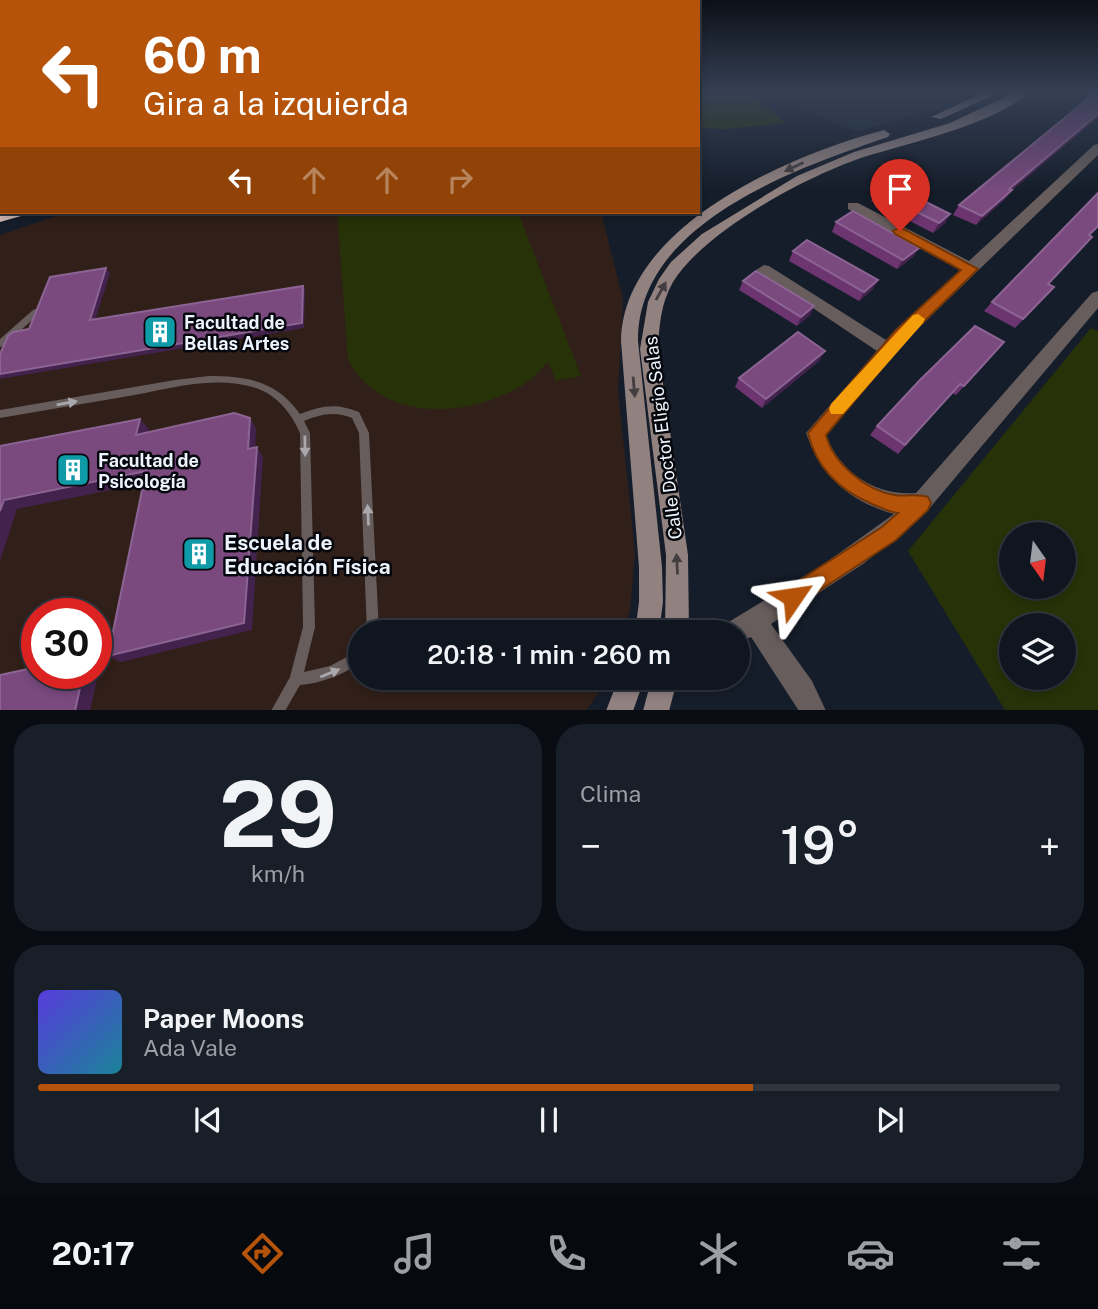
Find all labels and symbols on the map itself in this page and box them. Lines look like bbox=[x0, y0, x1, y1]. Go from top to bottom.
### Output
pin bbox=[870, 159, 930, 231]
one-way arrow bbox=[784, 161, 804, 173]
one-way arrow bbox=[655, 281, 667, 301]
place label: Facultad de Bellas Artes bbox=[184, 312, 289, 354]
building icon: Facultad de Bellas Artes bbox=[141, 313, 179, 351]
street label: Calle Doctor Eligio Salas bbox=[640, 335, 686, 541]
one-way arrow bbox=[629, 377, 640, 399]
one-way arrow bbox=[56, 397, 78, 408]
one-way arrow bbox=[299, 436, 311, 458]
place label: Facultad de Psicología bbox=[98, 450, 199, 492]
building icon: Facultad de Psicología bbox=[54, 451, 92, 489]
one-way arrow bbox=[362, 503, 373, 525]
north arrow bbox=[999, 522, 1076, 598]
place label: Escuela de Educación Física bbox=[224, 530, 391, 579]
building icon: Escuela de Educación Física bbox=[180, 535, 218, 573]
one-way arrow bbox=[671, 552, 682, 574]
position arrow bbox=[756, 560, 830, 634]
speed limit sign: 30 bbox=[21, 598, 112, 689]
one-way arrow bbox=[320, 667, 340, 679]

